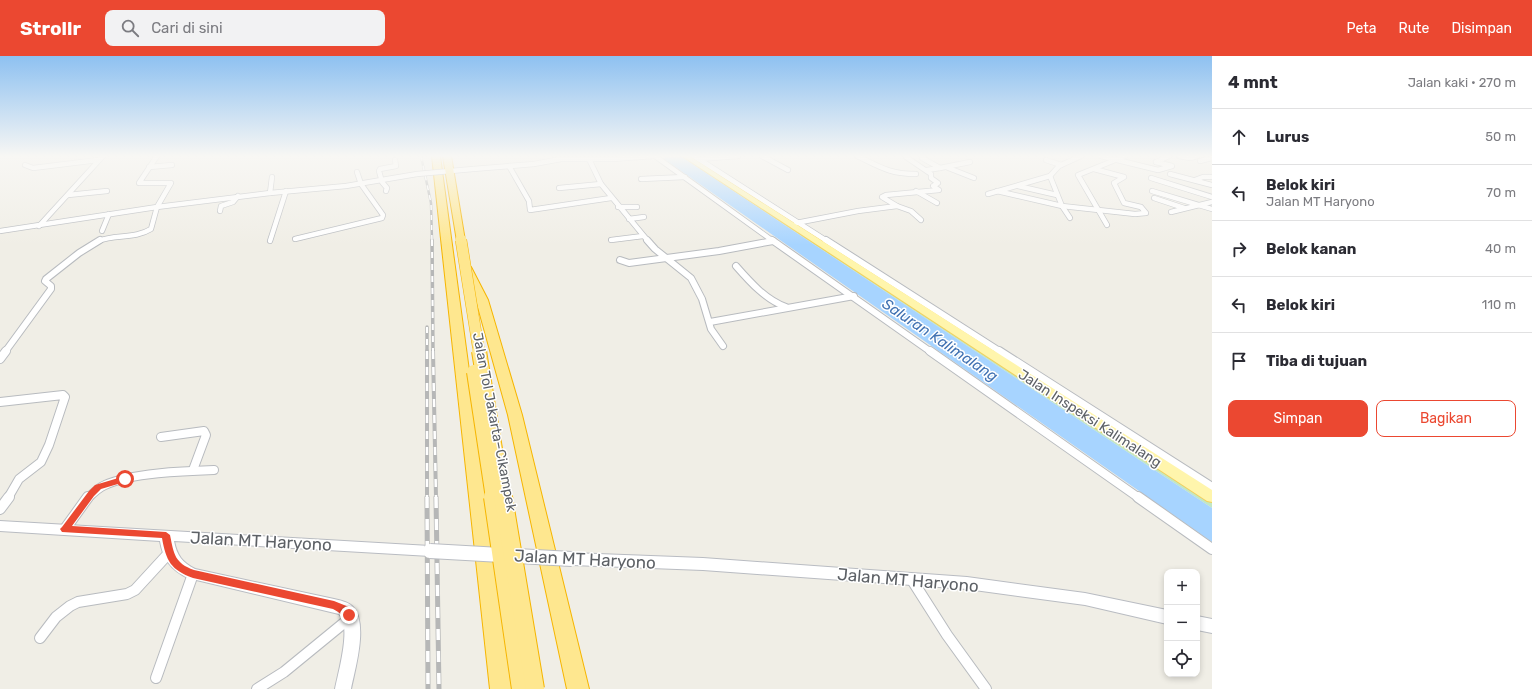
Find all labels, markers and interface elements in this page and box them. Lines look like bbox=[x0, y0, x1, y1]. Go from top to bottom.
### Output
search box bbox=[105, 10, 385, 46]
text: Strollr bbox=[20, 17, 81, 40]
icon: search bbox=[119, 17, 141, 39]
text: Cari di sini bbox=[151, 19, 223, 37]
text: Peta bbox=[1347, 20, 1377, 37]
text: Rute bbox=[1399, 20, 1429, 37]
text: Disimpan bbox=[1451, 20, 1512, 37]
text: 4 mnt bbox=[1228, 72, 1278, 92]
text: Jalan kaki · 270 m bbox=[1408, 75, 1516, 90]
icon: ahead bbox=[1228, 126, 1250, 148]
text: Lurus bbox=[1266, 128, 1309, 146]
text: 50 m bbox=[1485, 129, 1516, 144]
text: Belok kiri bbox=[1266, 176, 1335, 194]
icon: left bbox=[1228, 182, 1250, 204]
text: 70 m bbox=[1486, 185, 1516, 200]
text: Jalan MT Haryono bbox=[1266, 194, 1375, 209]
icon: right bbox=[1228, 238, 1250, 260]
text: Belok kanan bbox=[1266, 240, 1356, 258]
text: 40 m bbox=[1485, 241, 1516, 256]
icon: left bbox=[1228, 294, 1250, 316]
water label: Saluran Kalimalang bbox=[879, 295, 1001, 385]
text: Belok kiri bbox=[1266, 296, 1335, 314]
text: 110 m bbox=[1482, 297, 1516, 312]
street label: Jalan Tol Jakarta–Cikampek bbox=[469, 331, 520, 514]
icon: arrive bbox=[1228, 350, 1250, 372]
text: Tiba di tujuan bbox=[1266, 352, 1367, 370]
street label: Jalan Inspeksi Kalimalang bbox=[1015, 366, 1164, 471]
button: Simpan bbox=[1228, 400, 1368, 437]
button: Bagikan bbox=[1376, 400, 1516, 437]
route start bbox=[116, 470, 134, 488]
street label: Jalan MT Haryono bbox=[190, 527, 332, 555]
street label: Jalan MT Haryono bbox=[514, 545, 656, 573]
street label: Jalan MT Haryono bbox=[836, 564, 980, 596]
map controls bbox=[1164, 569, 1200, 677]
button: + bbox=[1164, 569, 1200, 605]
button: − bbox=[1164, 605, 1200, 641]
route end bbox=[340, 606, 358, 624]
button: locate bbox=[1164, 641, 1200, 677]

